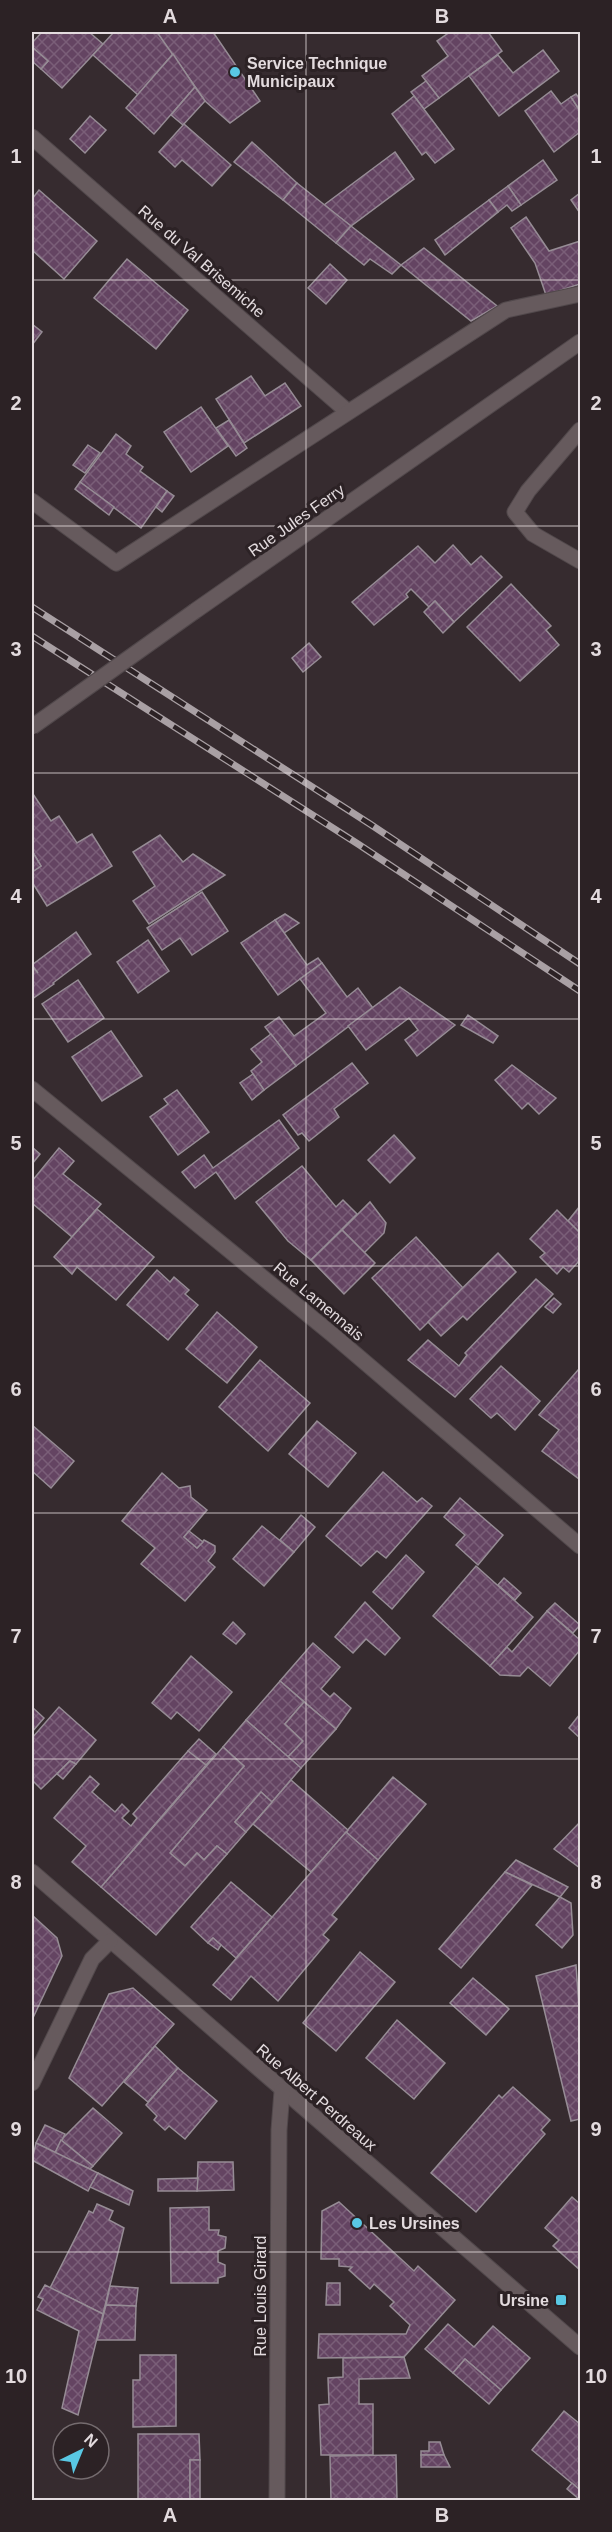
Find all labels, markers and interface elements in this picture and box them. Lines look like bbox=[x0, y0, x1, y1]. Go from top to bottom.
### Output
text: A bbox=[163, 5, 177, 27]
text: B bbox=[435, 5, 449, 27]
place label: Service Technique Municipaux bbox=[247, 55, 387, 90]
marker: Service Technique Municipaux bbox=[228, 65, 242, 79]
text: 1 bbox=[10, 145, 22, 167]
text: 1 bbox=[590, 145, 602, 167]
street label: Rue du Val Brisemiche bbox=[135, 202, 268, 321]
text: 2 bbox=[10, 392, 22, 414]
text: 2 bbox=[590, 392, 602, 414]
street label: Rue Jules Ferry bbox=[245, 481, 347, 560]
text: 3 bbox=[10, 638, 22, 660]
text: 3 bbox=[590, 638, 602, 660]
text: 4 bbox=[10, 885, 22, 907]
text: 4 bbox=[590, 885, 602, 907]
text: 5 bbox=[10, 1132, 22, 1154]
text: 5 bbox=[590, 1132, 602, 1154]
street label: Rue Lamennais bbox=[270, 1259, 367, 1344]
text: 6 bbox=[10, 1378, 22, 1400]
text: 6 bbox=[590, 1378, 602, 1400]
text: 7 bbox=[10, 1625, 22, 1647]
text: 7 bbox=[590, 1625, 602, 1647]
text: 8 bbox=[10, 1871, 22, 1893]
text: 8 bbox=[590, 1871, 602, 1893]
street label: Rue Albert Perdreaux bbox=[253, 2041, 380, 2154]
text: 9 bbox=[10, 2118, 22, 2140]
text: 9 bbox=[590, 2118, 602, 2140]
place label: Les Ursines bbox=[369, 2215, 460, 2232]
marker: Les Ursines bbox=[350, 2216, 364, 2230]
street label: Rue Louis Girard bbox=[252, 2236, 269, 2356]
place label: Ursine bbox=[499, 2292, 549, 2309]
marker: Ursine bbox=[554, 2293, 568, 2307]
text: 10 bbox=[5, 2365, 27, 2387]
text: 10 bbox=[585, 2365, 607, 2387]
north arrow bbox=[51, 2421, 111, 2481]
text: N bbox=[81, 2430, 101, 2451]
text: A bbox=[163, 2504, 177, 2526]
text: B bbox=[435, 2504, 449, 2526]

